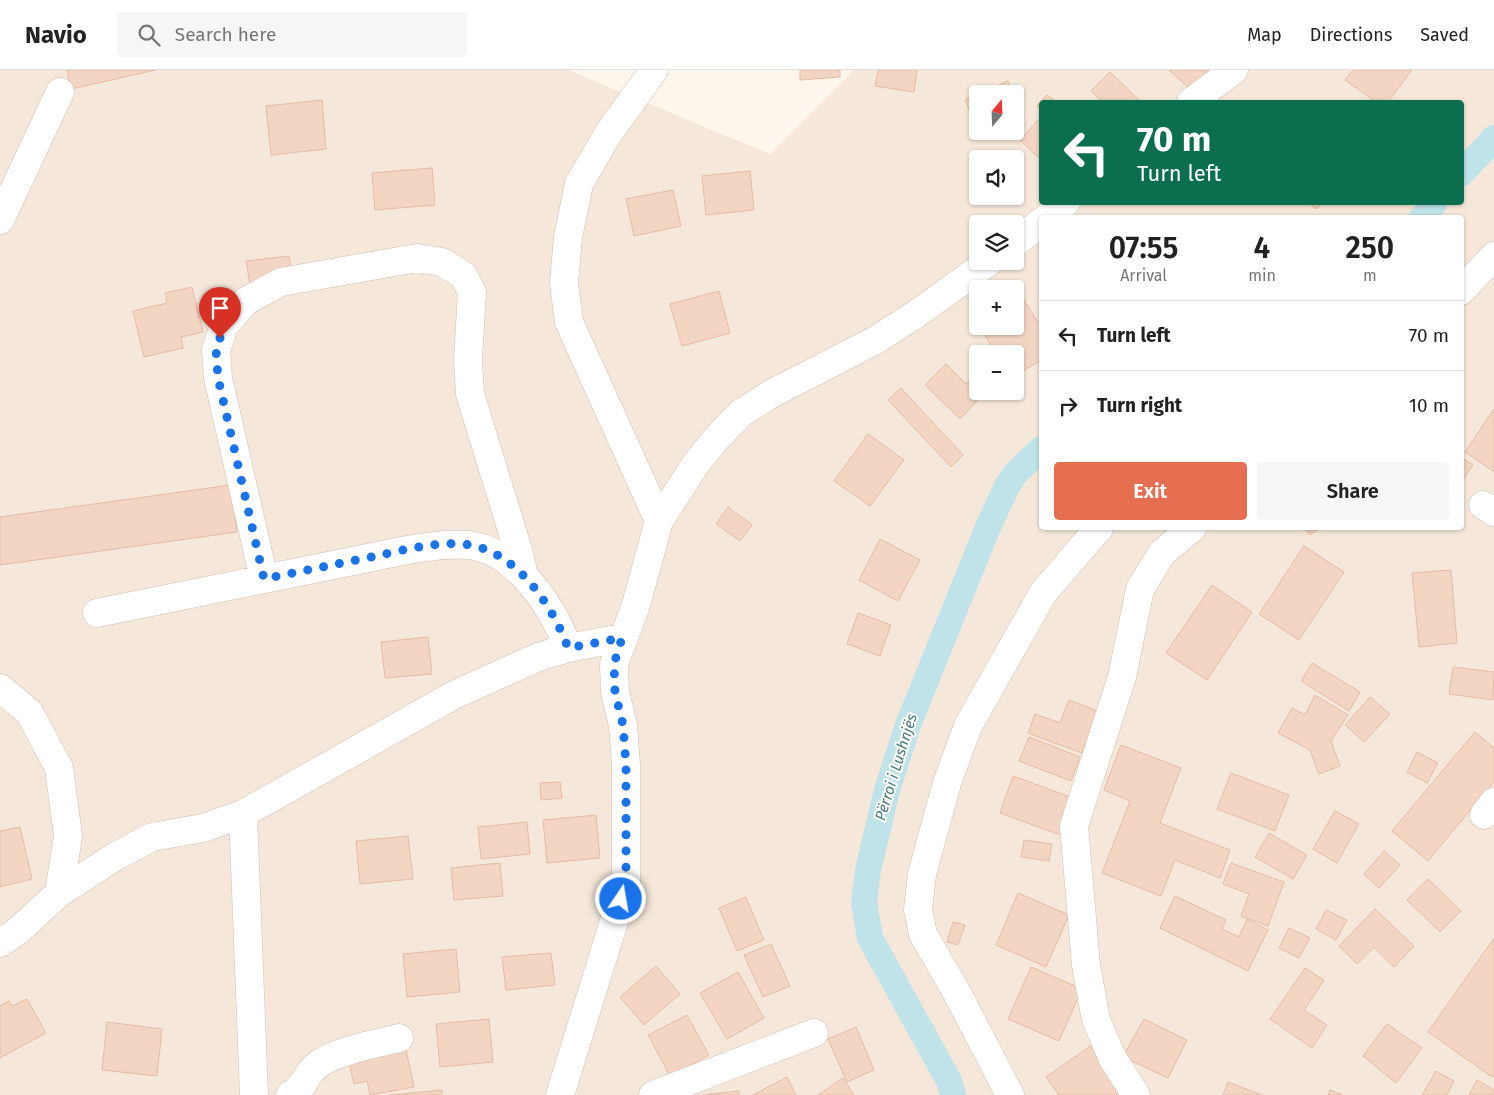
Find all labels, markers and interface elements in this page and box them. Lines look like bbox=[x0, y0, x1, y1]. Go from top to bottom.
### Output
search box bbox=[117, 12, 467, 57]
text: Navio bbox=[25, 21, 87, 49]
icon: search bbox=[135, 21, 163, 49]
text: Search here bbox=[175, 23, 276, 46]
text: Map bbox=[1247, 24, 1282, 46]
text: Directions bbox=[1310, 24, 1392, 46]
text: Saved bbox=[1420, 24, 1469, 46]
north arrow bbox=[969, 85, 1024, 140]
map controls bbox=[969, 85, 1024, 400]
text: 70 m bbox=[1137, 118, 1211, 160]
icon: left bbox=[1054, 120, 1119, 185]
button: sound bbox=[969, 150, 1024, 205]
text: Turn left bbox=[1137, 160, 1221, 187]
button: layers bbox=[969, 215, 1024, 270]
text: 07:55 bbox=[1109, 230, 1178, 266]
text: 4 bbox=[1254, 230, 1270, 266]
text: 250 bbox=[1346, 230, 1394, 266]
text: Arrival bbox=[1120, 266, 1167, 285]
text: min bbox=[1248, 266, 1276, 285]
text: m bbox=[1363, 266, 1377, 285]
button: + bbox=[969, 280, 1024, 335]
pin bbox=[199, 287, 241, 338]
icon: arrive bbox=[206, 294, 234, 322]
icon: left bbox=[1054, 322, 1082, 350]
text: Turn left bbox=[1097, 324, 1171, 347]
text: 70 m bbox=[1409, 324, 1449, 347]
button: − bbox=[969, 345, 1024, 400]
icon: right bbox=[1054, 392, 1082, 420]
text: Turn right bbox=[1097, 394, 1182, 417]
text: 10 m bbox=[1409, 394, 1449, 417]
button: Exit bbox=[1054, 462, 1247, 520]
button: Share bbox=[1257, 462, 1449, 520]
water label: Përroi i Lushnjës bbox=[871, 711, 921, 823]
position arrow bbox=[594, 872, 646, 924]

